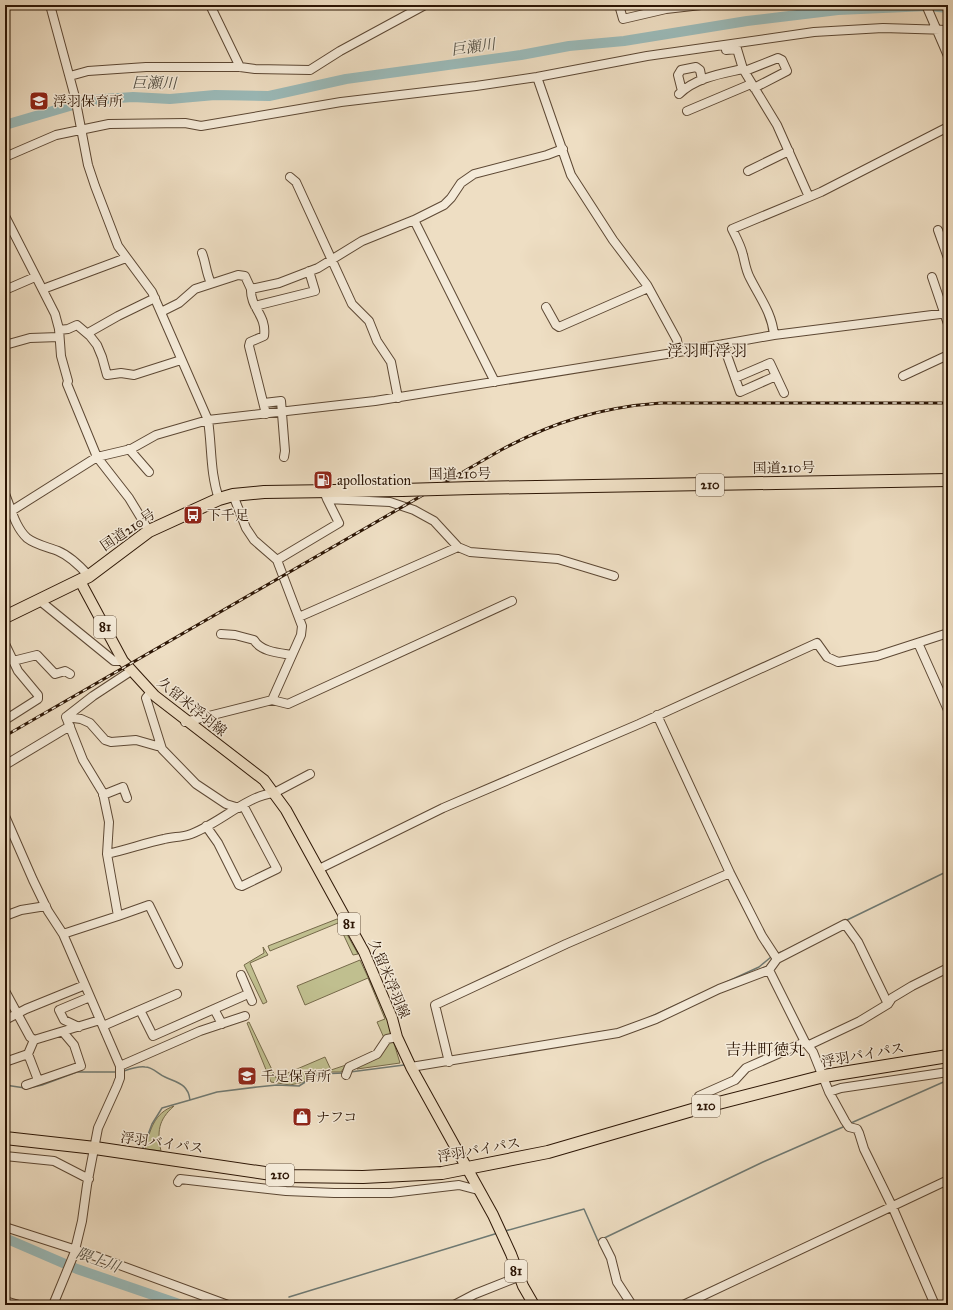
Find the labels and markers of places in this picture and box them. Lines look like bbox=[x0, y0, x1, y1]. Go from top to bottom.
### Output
school or university icon: 浮羽保育所 bbox=[28, 90, 50, 112]
place label: 浮羽保育所 bbox=[53, 93, 123, 110]
fuel station icon: apollostation bbox=[312, 469, 334, 491]
place label: apollostation bbox=[337, 472, 412, 489]
bus stop icon: 下千足 bbox=[182, 504, 204, 526]
place label: 下千足 bbox=[207, 507, 249, 524]
school or university icon: 千足保育所 bbox=[236, 1065, 258, 1087]
place label: 千足保育所 bbox=[261, 1068, 331, 1085]
shop icon: ナフコ bbox=[291, 1106, 313, 1128]
place label: ナフコ bbox=[316, 1109, 357, 1126]

